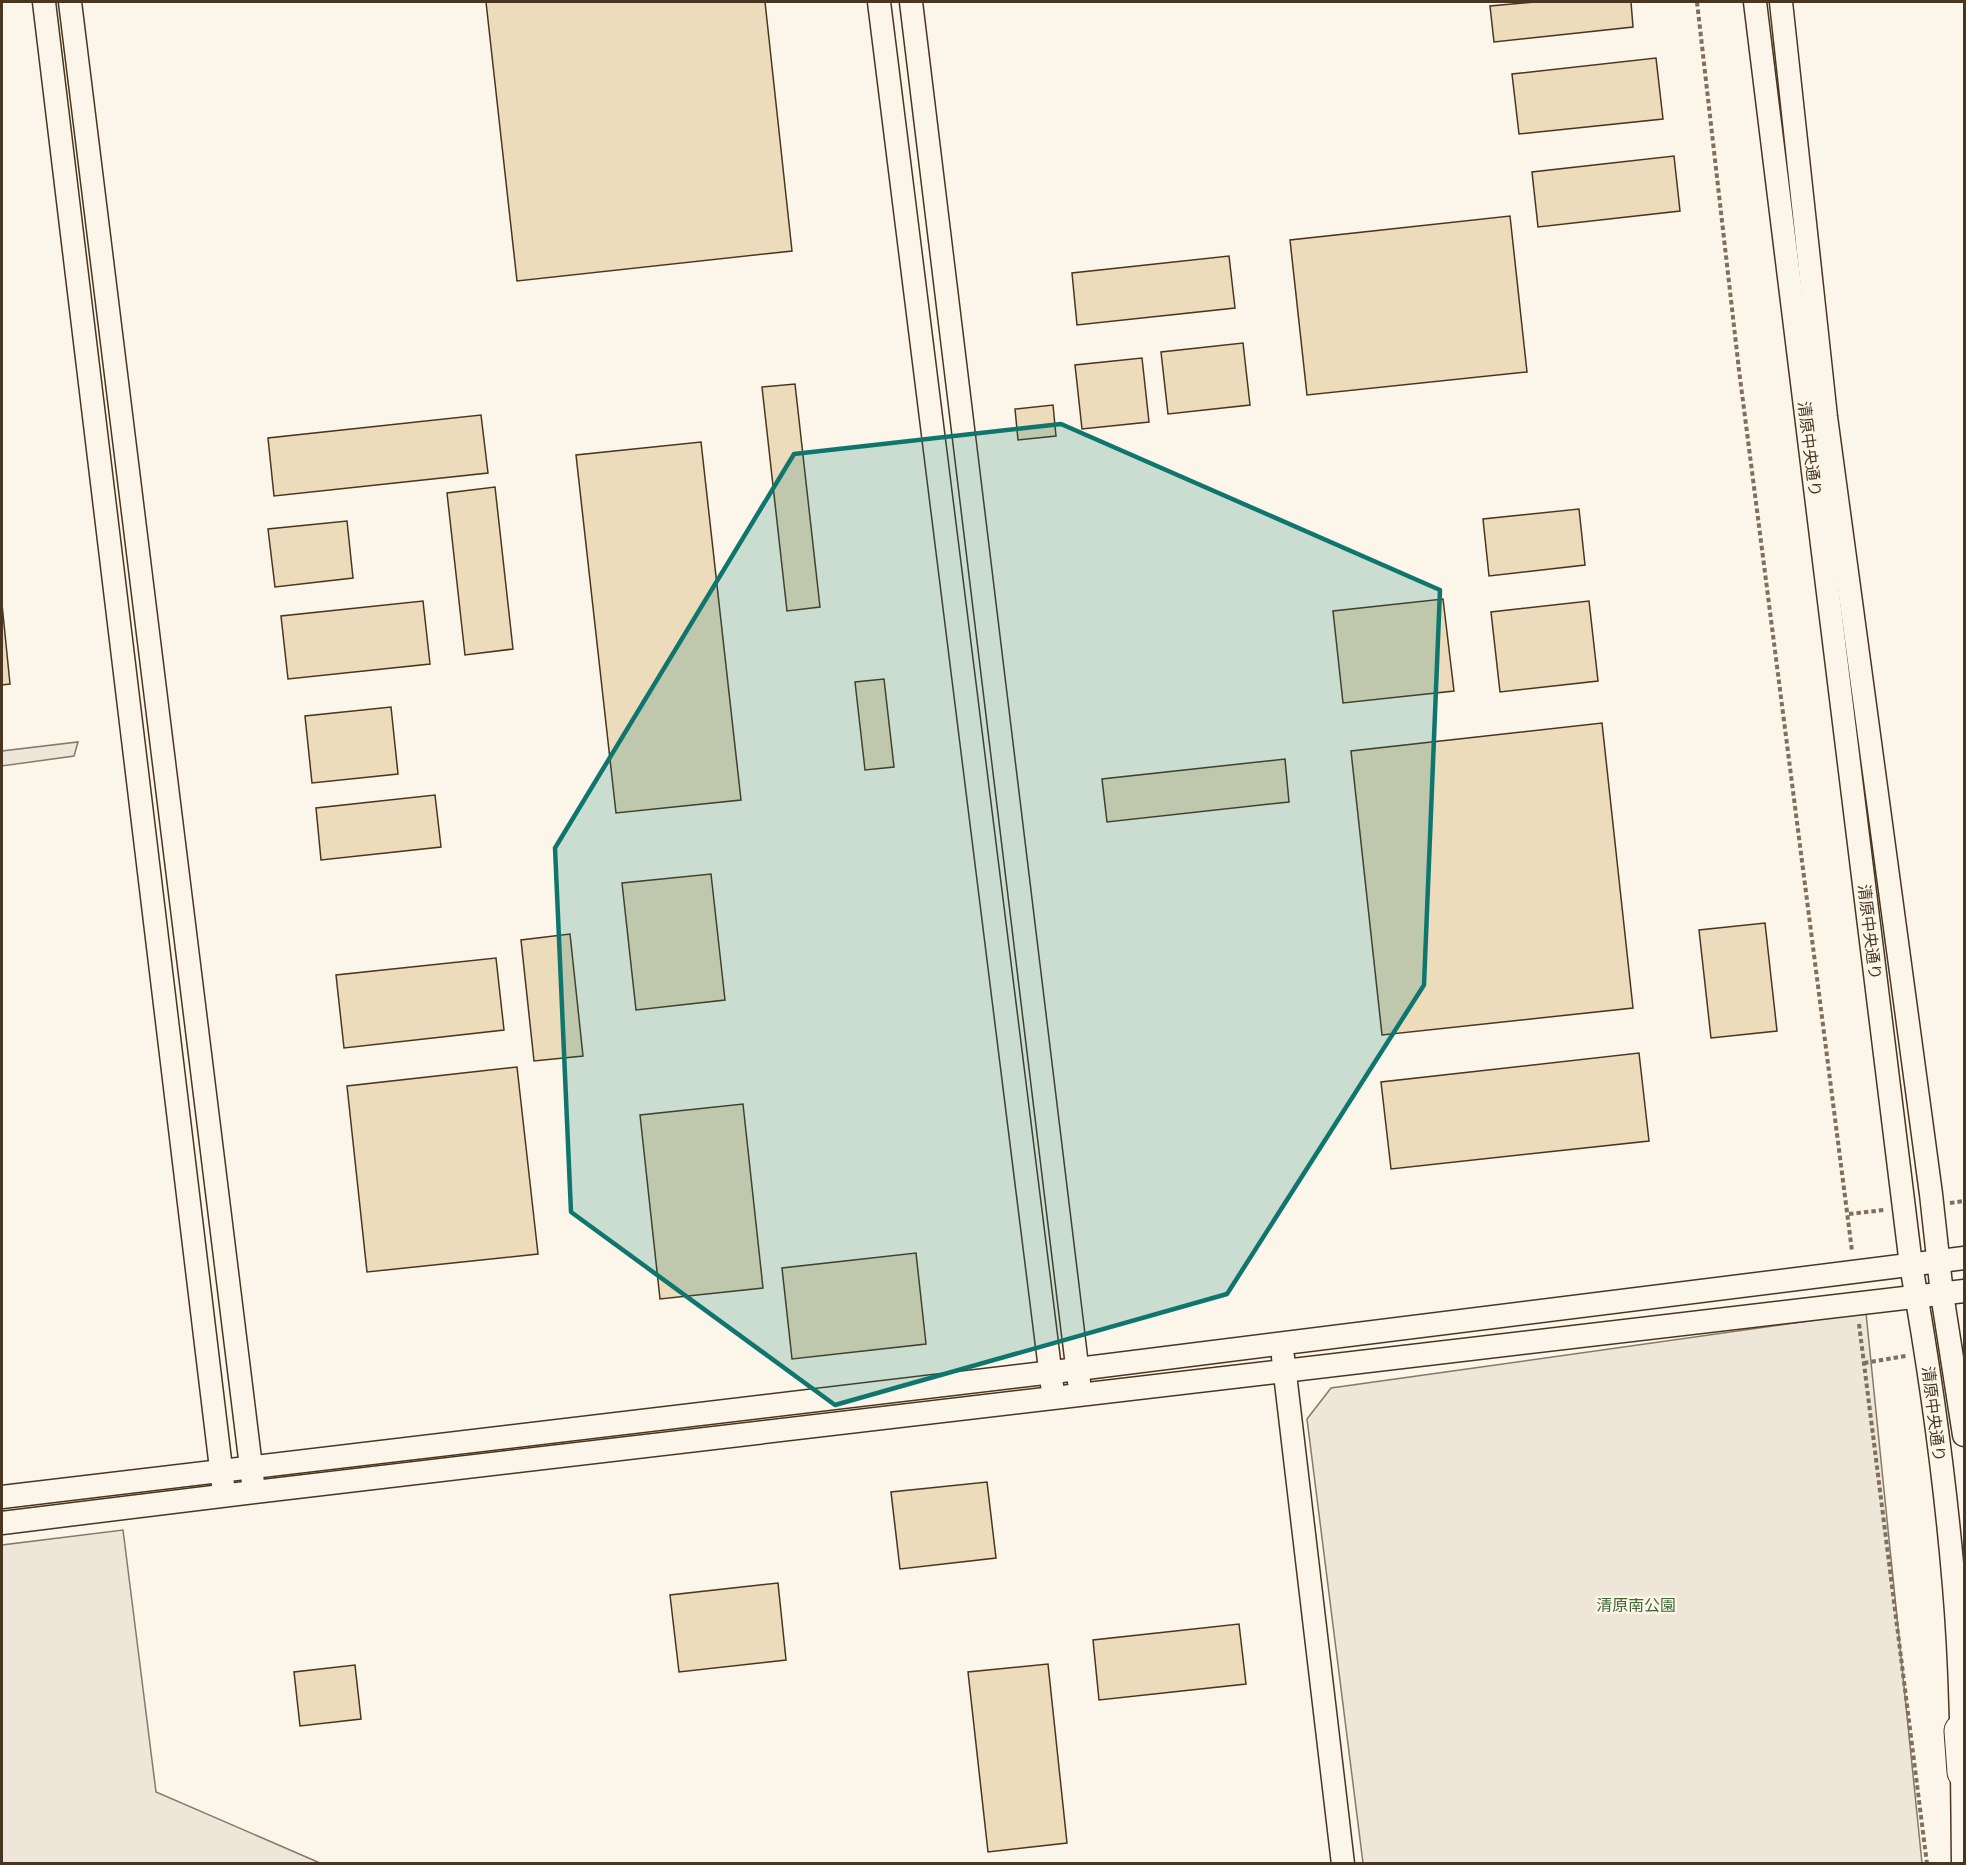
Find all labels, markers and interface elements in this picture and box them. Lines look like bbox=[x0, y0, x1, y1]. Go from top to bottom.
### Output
street label: 清原中央通り bbox=[1794, 400, 1826, 498]
street label: 清原中央通り bbox=[1854, 883, 1886, 981]
street label: 清原中央通り bbox=[1918, 1365, 1950, 1463]
park label: 清原南公園 bbox=[1596, 1595, 1676, 1615]

